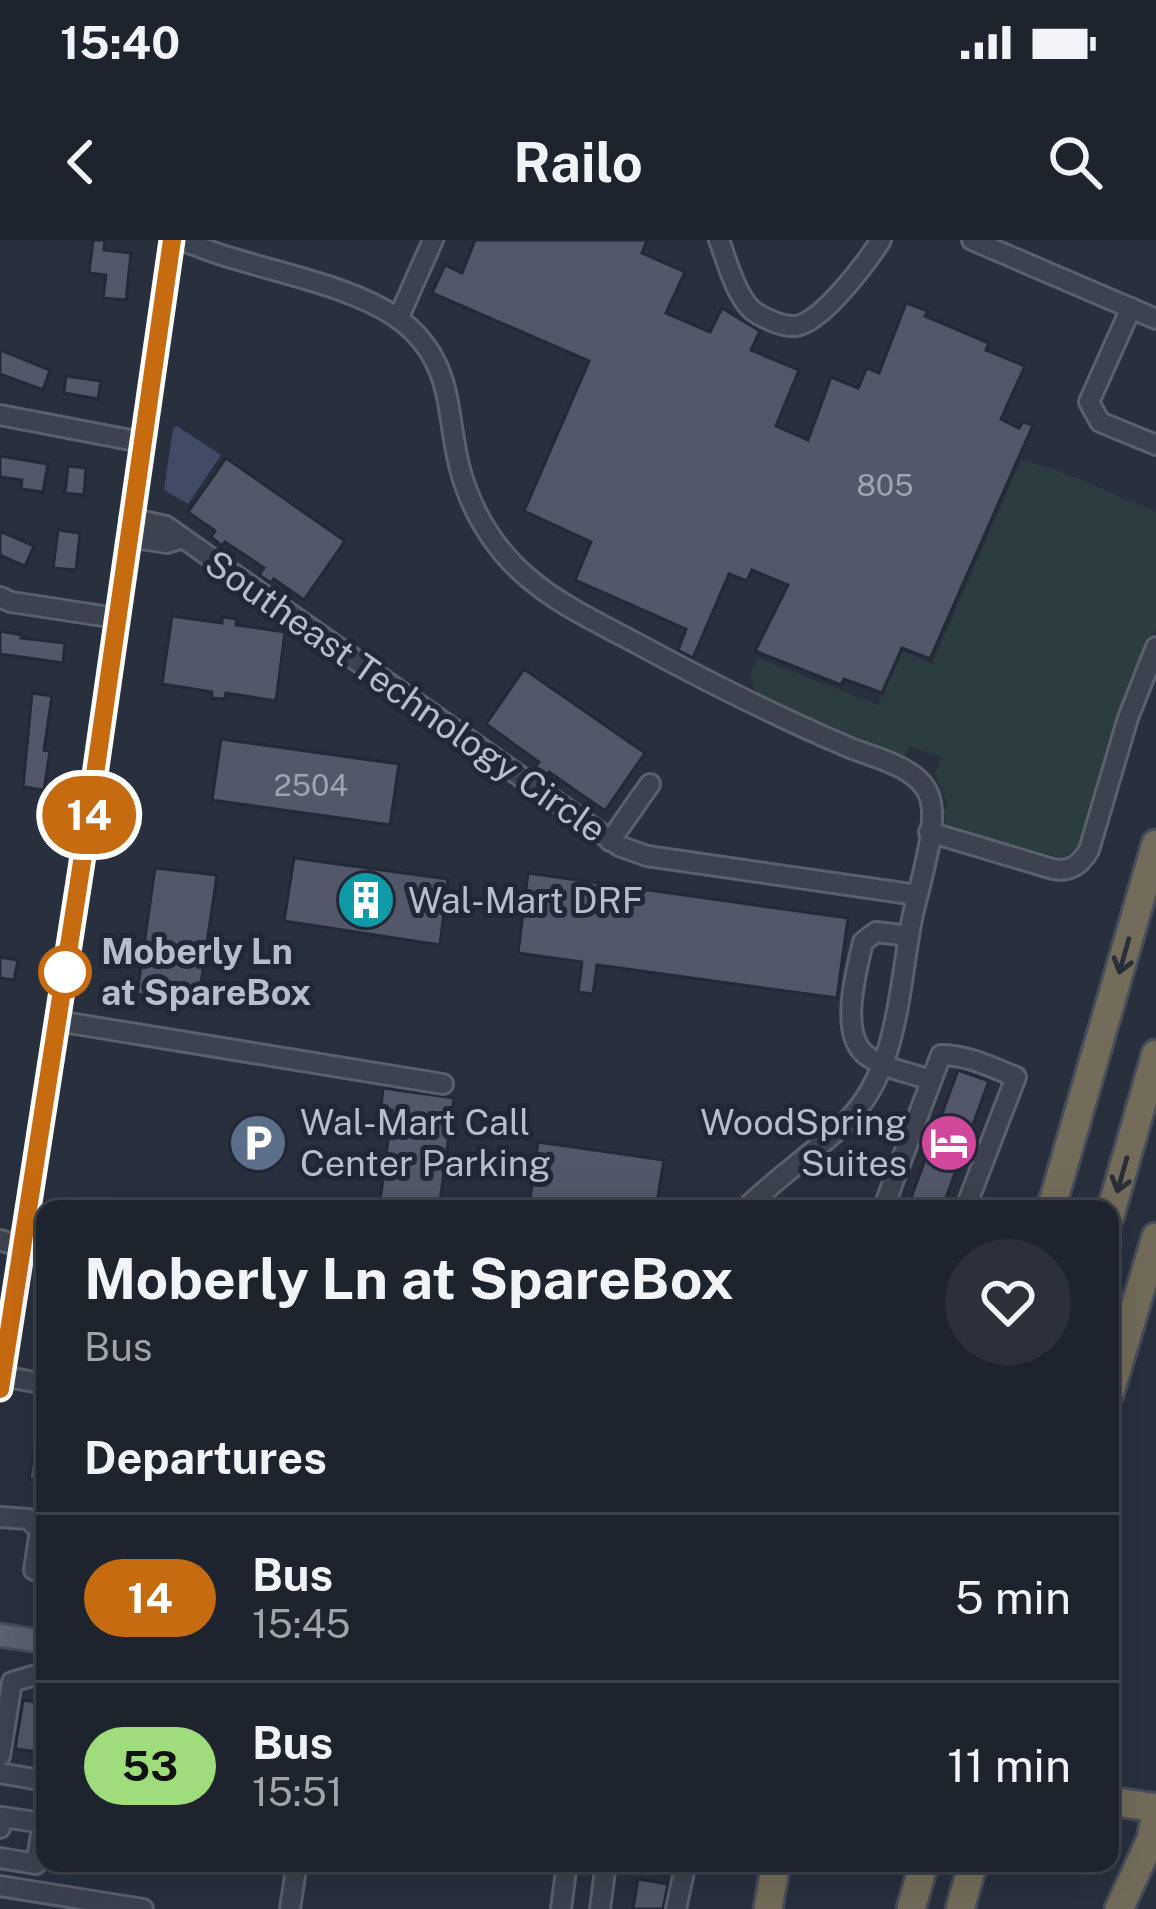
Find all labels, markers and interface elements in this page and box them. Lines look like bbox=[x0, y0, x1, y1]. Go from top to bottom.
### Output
text: 15:40 bbox=[60, 16, 180, 69]
icon: back bbox=[48, 129, 114, 195]
icon: search bbox=[1042, 129, 1108, 195]
text: Railo bbox=[513, 131, 643, 194]
house number: 805 bbox=[857, 467, 913, 503]
street label: Southeast Technology Circle bbox=[198, 541, 614, 851]
house number: 2504 bbox=[274, 767, 348, 803]
line badge: 14 bbox=[35, 776, 143, 854]
text: 14 bbox=[66, 790, 112, 839]
building icon: Wal-Mart DRF bbox=[335, 869, 397, 931]
place label: Wal-Mart DRF bbox=[408, 879, 643, 921]
place label: Moberly Ln at SpareBox bbox=[101, 930, 311, 1013]
one-way arrow bbox=[1112, 936, 1134, 974]
marker: Moberly Ln at SpareBox bbox=[40, 947, 90, 997]
place label: Wal-Mart Call Center Parking bbox=[300, 1101, 551, 1184]
place label: WoodSpring Suites bbox=[700, 1101, 907, 1184]
parking icon: Wal-Mart Call Center Parking bbox=[227, 1112, 289, 1174]
hotel icon: WoodSpring Suites bbox=[918, 1112, 980, 1174]
one-way arrow bbox=[1109, 1156, 1131, 1194]
button: heart bbox=[945, 1239, 1071, 1365]
text: Moberly Ln at SpareBox bbox=[84, 1245, 734, 1312]
text: Bus bbox=[84, 1324, 153, 1370]
text: Departures bbox=[84, 1431, 327, 1484]
text: Bus bbox=[252, 1548, 333, 1601]
text: 5 min bbox=[955, 1571, 1071, 1624]
text: 14 bbox=[127, 1573, 173, 1622]
text: 15:45 bbox=[252, 1601, 351, 1647]
text: Bus bbox=[252, 1716, 333, 1769]
text: 11 min bbox=[947, 1739, 1071, 1792]
text: 53 bbox=[122, 1741, 178, 1790]
text: 15:51 bbox=[252, 1769, 343, 1815]

